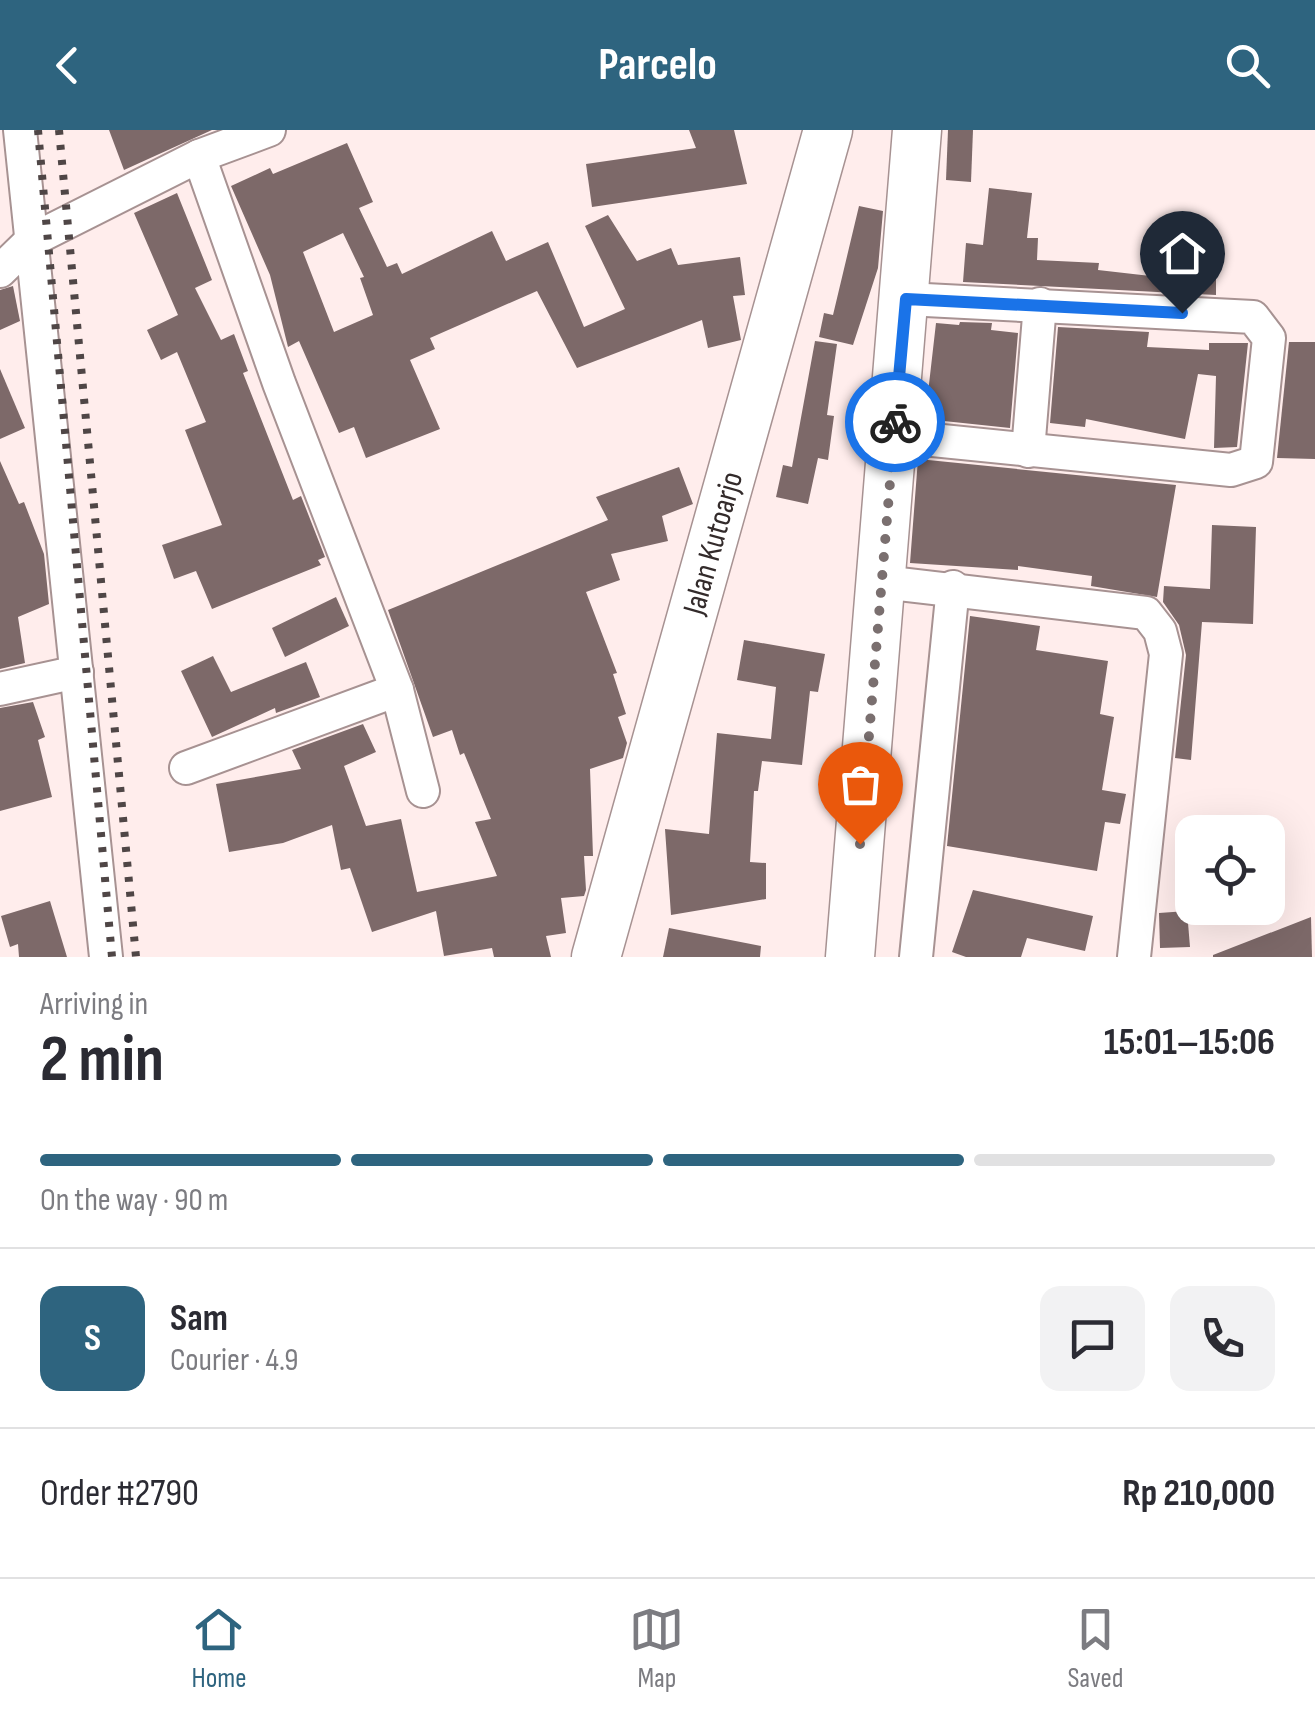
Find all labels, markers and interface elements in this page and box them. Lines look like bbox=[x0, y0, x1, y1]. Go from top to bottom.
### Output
icon: back bbox=[40, 38, 95, 93]
text: Parcelo bbox=[598, 38, 717, 93]
icon: search bbox=[1220, 38, 1275, 93]
pin bbox=[1140, 211, 1225, 314]
icon: home bbox=[1155, 226, 1210, 281]
courier bbox=[845, 372, 945, 472]
icon: bike bbox=[868, 395, 923, 450]
street label: Jalan Kutoarjo bbox=[675, 467, 752, 620]
pin bbox=[818, 742, 903, 845]
icon: bag bbox=[833, 757, 888, 812]
map controls bbox=[1175, 815, 1285, 925]
button: locate bbox=[1175, 815, 1285, 925]
text: Arriving in bbox=[40, 985, 148, 1024]
text: 15:01–15:06 bbox=[1104, 1020, 1275, 1065]
text: 2 min bbox=[40, 1022, 164, 1100]
text: On the way · 90 m bbox=[40, 1181, 228, 1220]
button: chat bbox=[1040, 1286, 1145, 1391]
button: phone bbox=[1170, 1286, 1275, 1391]
text: Sam bbox=[170, 1296, 228, 1341]
text: S bbox=[84, 1316, 101, 1361]
text: Courier · 4.9 bbox=[170, 1341, 298, 1380]
text: Order #2790 bbox=[40, 1471, 199, 1516]
text: Rp 210,000 bbox=[1122, 1471, 1275, 1516]
tab: Home bbox=[191, 1602, 247, 1695]
tab: Map bbox=[629, 1602, 684, 1695]
tab: Saved bbox=[1067, 1602, 1124, 1695]

